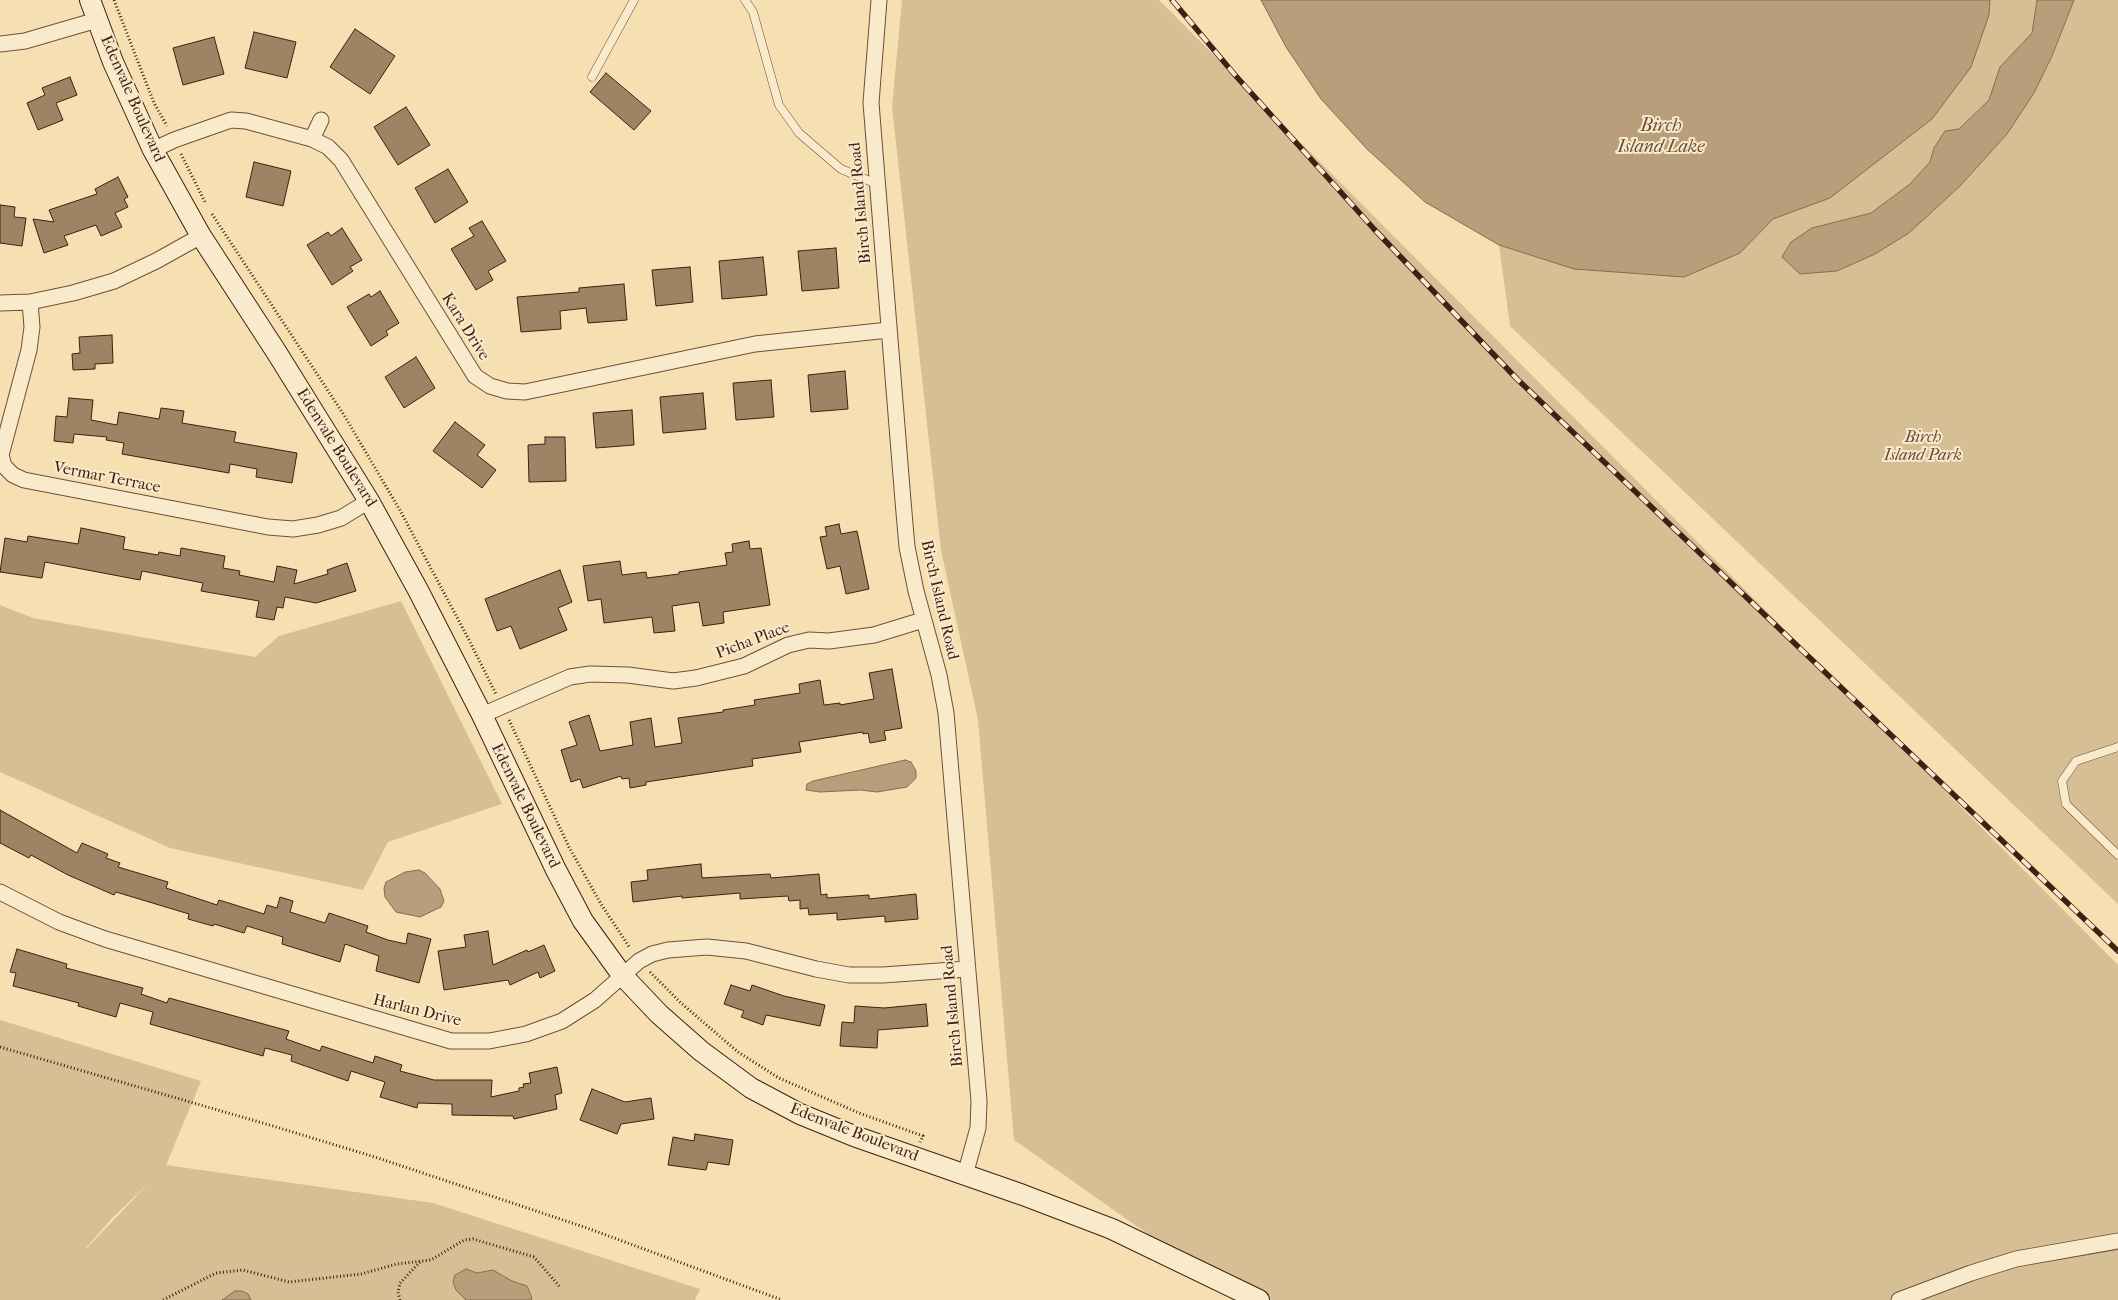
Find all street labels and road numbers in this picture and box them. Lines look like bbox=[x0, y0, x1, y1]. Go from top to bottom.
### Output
street label: Edenvale Boulevard bbox=[96, 33, 168, 165]
street label: Birch Island Road bbox=[846, 141, 876, 265]
street label: Kara Drive bbox=[437, 290, 493, 364]
street label: Edenvale Boulevard bbox=[292, 385, 380, 511]
street label: Vermar Terrace bbox=[52, 458, 162, 498]
street label: Birch Island Road bbox=[916, 538, 962, 662]
street label: Picha Place bbox=[713, 618, 793, 664]
street label: Edenvale Boulevard bbox=[486, 741, 564, 871]
street label: Birch Island Road bbox=[938, 944, 968, 1068]
street label: Harlan Drive bbox=[371, 991, 463, 1031]
street label: Edenvale Boulevard bbox=[787, 1100, 921, 1166]

